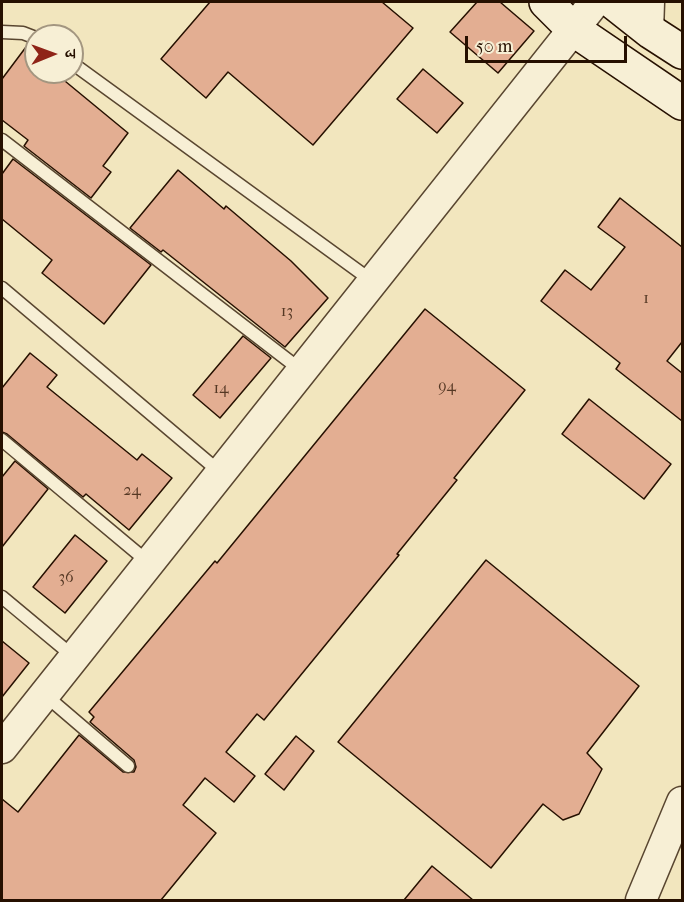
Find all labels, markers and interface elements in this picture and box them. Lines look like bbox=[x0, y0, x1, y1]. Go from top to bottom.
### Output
north arrow bbox=[24, 24, 84, 84]
scale bar bbox=[468, 24, 630, 62]
text: 50 m bbox=[476, 36, 512, 57]
text: उ bbox=[61, 49, 80, 58]
house number: 1 bbox=[643, 289, 649, 309]
house number: 13 bbox=[281, 302, 293, 322]
house number: 94 bbox=[438, 377, 456, 397]
house number: 14 bbox=[213, 379, 229, 399]
house number: 24 bbox=[123, 481, 141, 501]
house number: 36 bbox=[58, 568, 74, 588]

